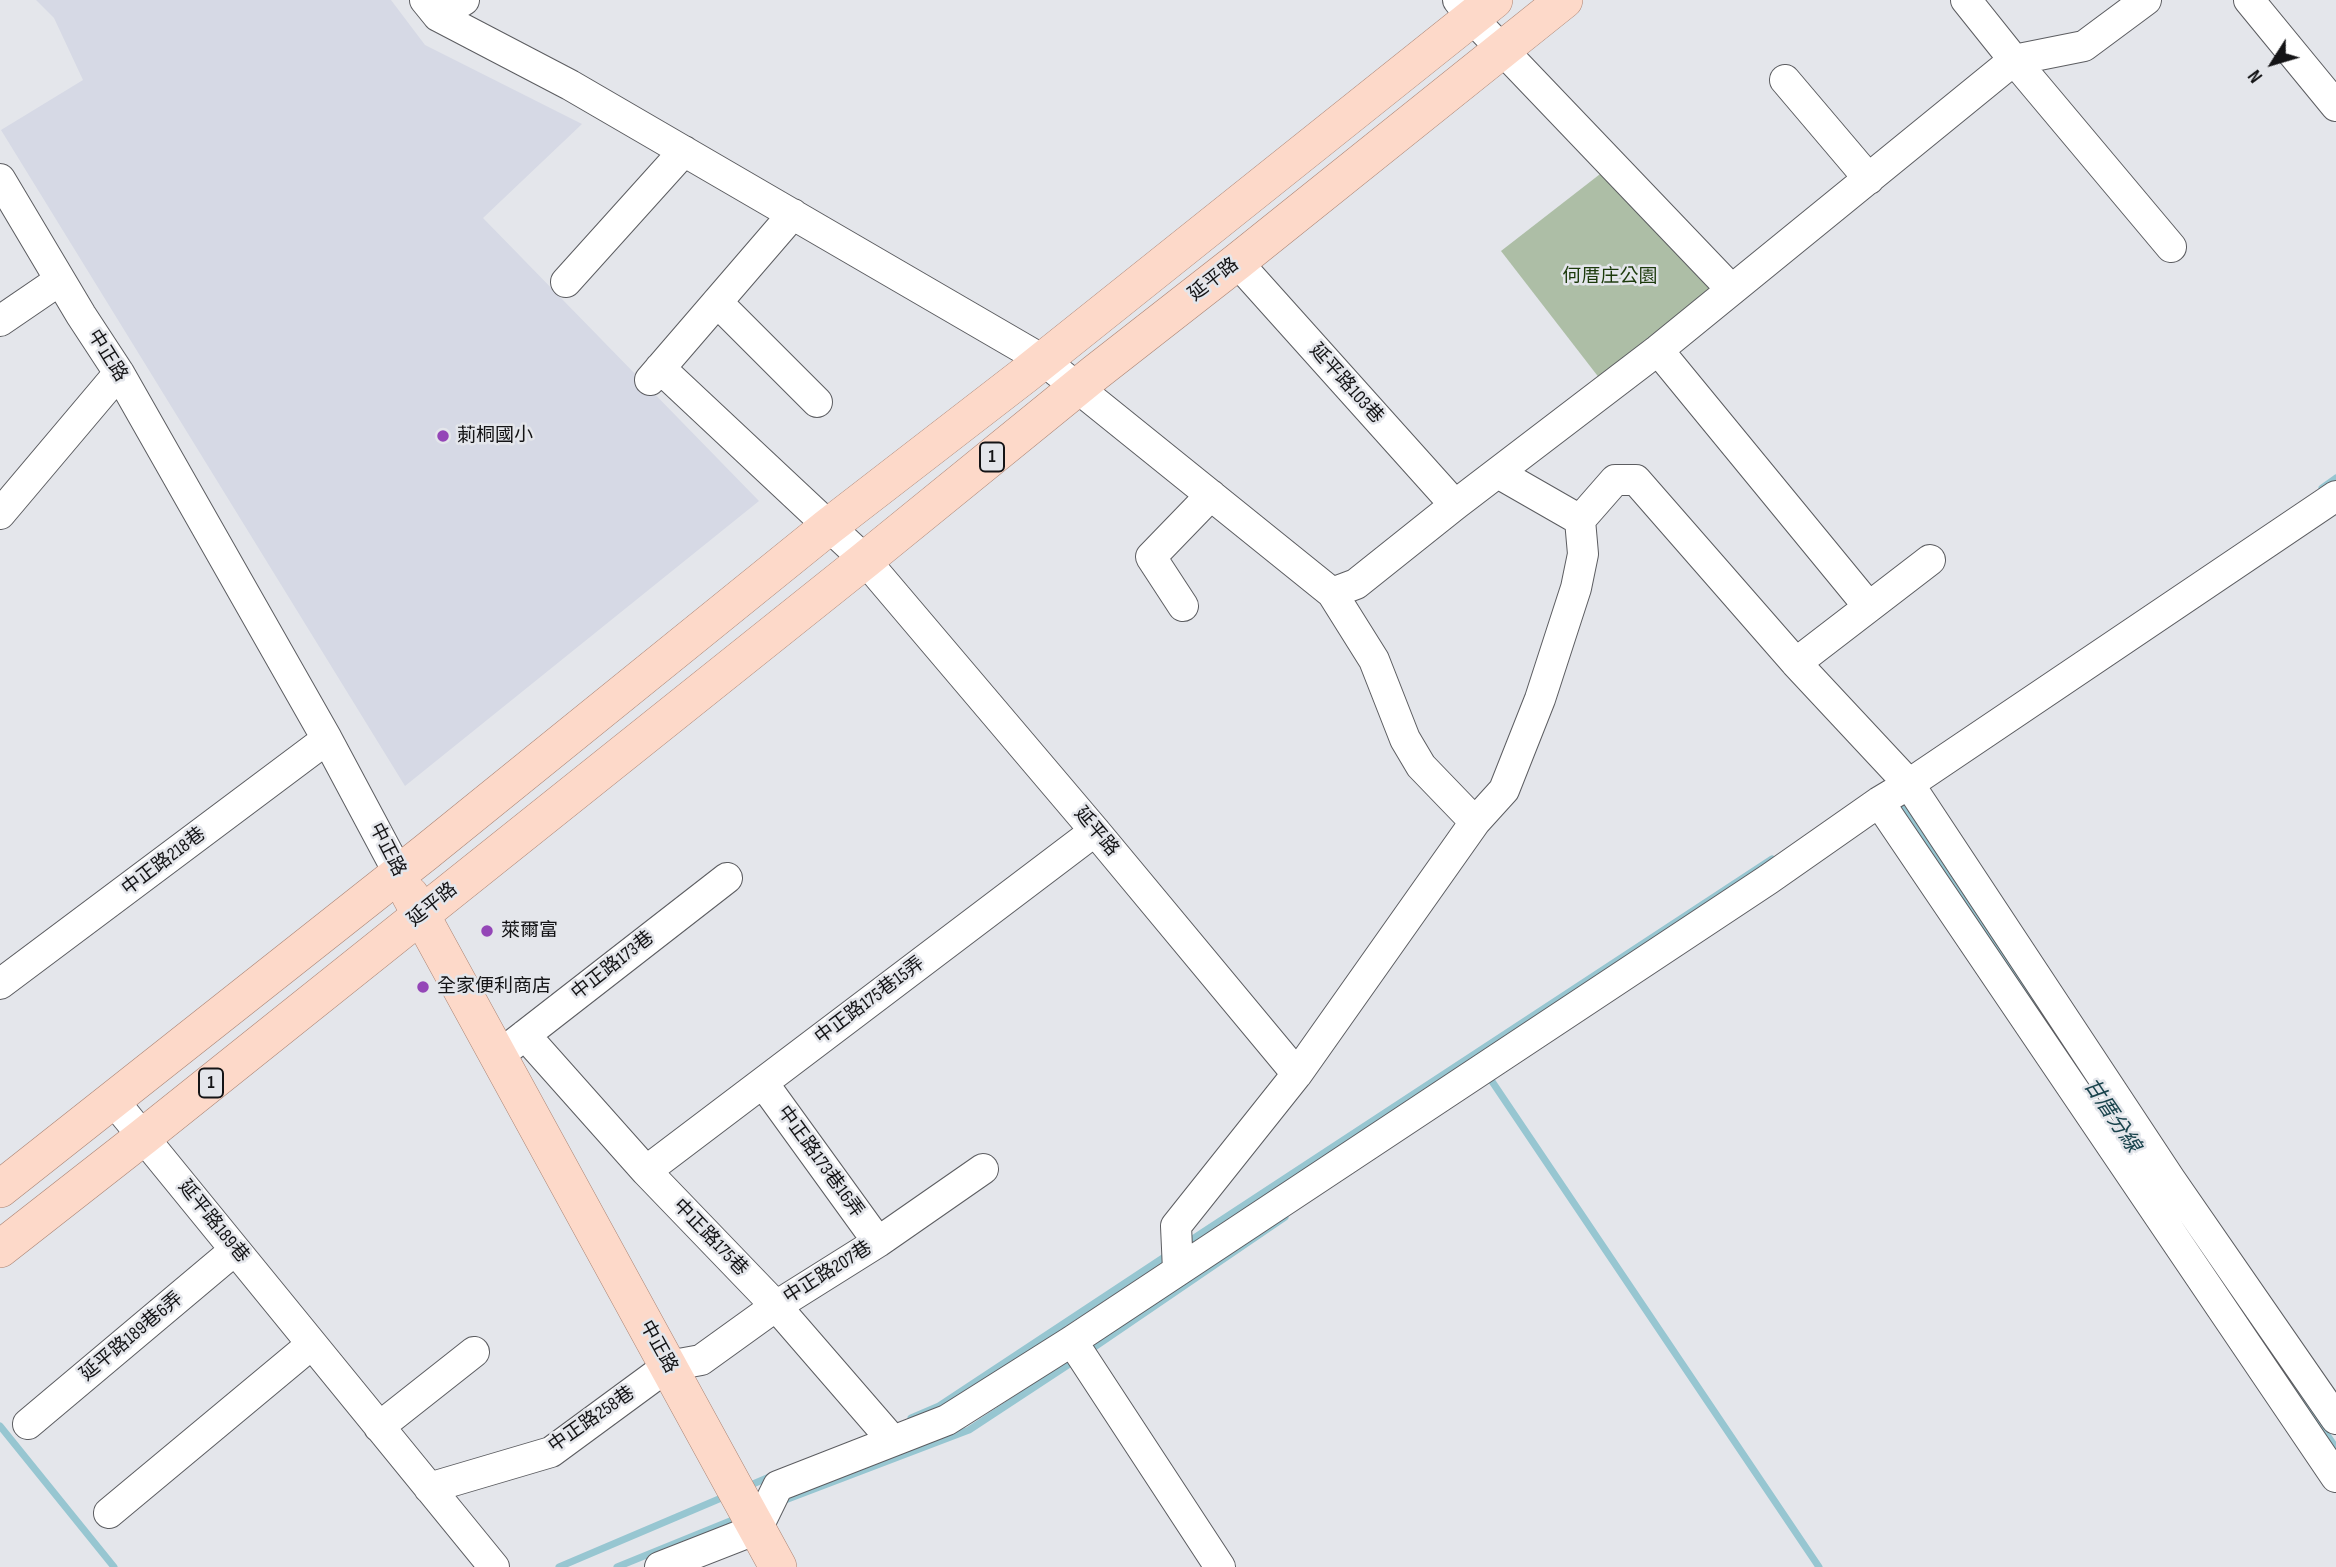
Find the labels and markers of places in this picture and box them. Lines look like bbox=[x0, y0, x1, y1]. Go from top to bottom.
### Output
place label: 莿桐國小 bbox=[457, 425, 533, 447]
marker: 莿桐國小 bbox=[435, 428, 451, 444]
place label: 萊爾富 bbox=[501, 920, 558, 942]
marker: 萊爾富 bbox=[479, 923, 495, 939]
place label: 全家便利商店 bbox=[437, 976, 551, 998]
marker: 全家便利商店 bbox=[415, 979, 431, 995]

